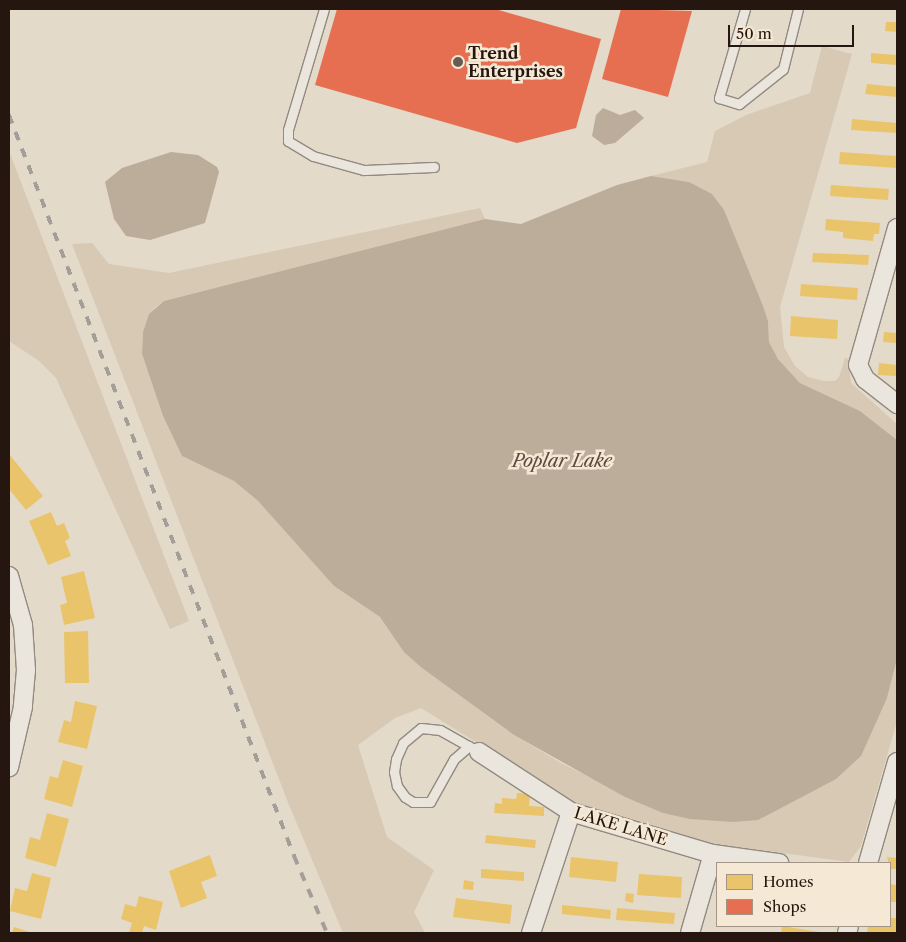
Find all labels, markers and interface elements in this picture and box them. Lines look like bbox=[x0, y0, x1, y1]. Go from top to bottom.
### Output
scale bar bbox=[731, 15, 857, 47]
text: 50 m bbox=[736, 24, 772, 43]
place label: Trend Enterprises bbox=[468, 43, 563, 81]
marker: Trend Enterprises bbox=[452, 56, 464, 68]
water label: Poplar Lake bbox=[512, 450, 612, 472]
street label: LAKE LANE bbox=[572, 803, 670, 849]
legend bbox=[716, 862, 891, 927]
text: Homes bbox=[763, 872, 814, 891]
text: Shops bbox=[763, 897, 806, 916]

